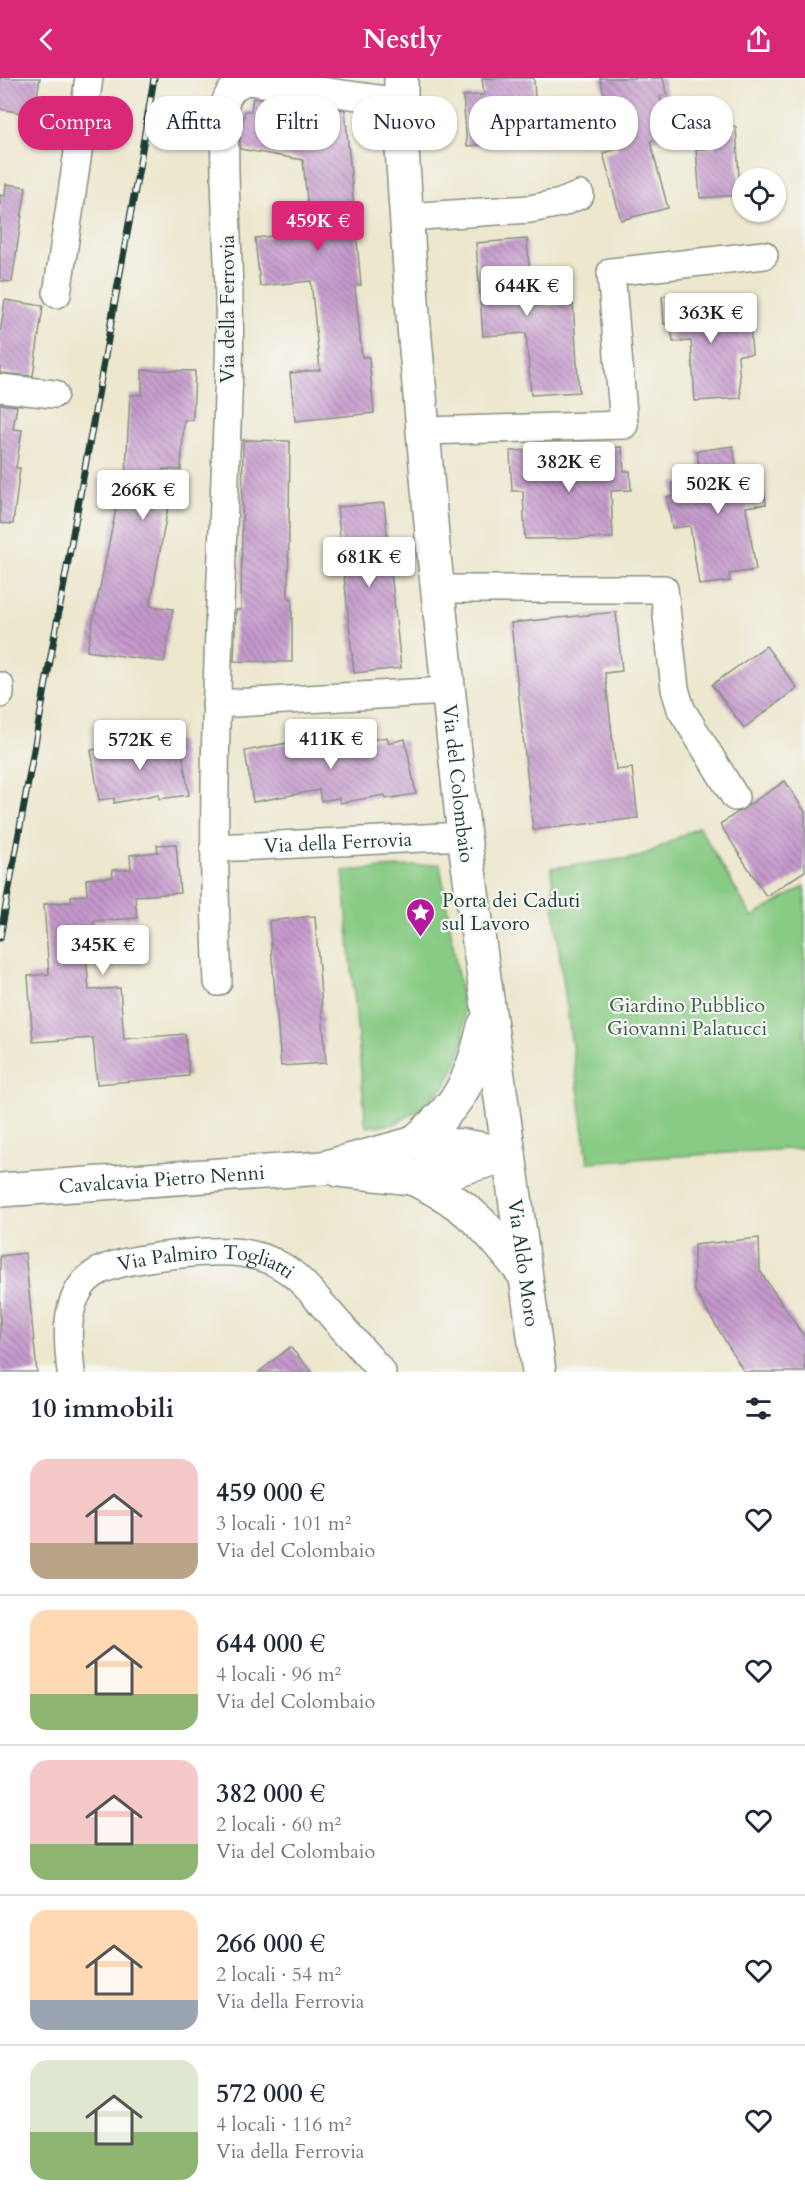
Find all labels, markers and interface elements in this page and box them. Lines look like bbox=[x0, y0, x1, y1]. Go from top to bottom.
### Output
text: Nestly bbox=[363, 21, 442, 58]
icon: back bbox=[30, 23, 63, 56]
icon: share bbox=[742, 23, 775, 56]
chip: Compra bbox=[18, 96, 133, 150]
chip: Affitta bbox=[145, 96, 243, 150]
chip: Filtri bbox=[255, 96, 340, 150]
chip: Nuovo bbox=[352, 96, 457, 150]
chip: Appartamento bbox=[469, 96, 638, 150]
chip: Casa bbox=[650, 96, 733, 150]
map controls bbox=[732, 168, 786, 222]
button: locate bbox=[732, 168, 786, 222]
pin: 459K € bbox=[269, 201, 367, 252]
text: 459K € bbox=[286, 207, 350, 234]
street label: Via della Ferrovia bbox=[214, 234, 241, 383]
pin: 644K € bbox=[478, 266, 576, 317]
text: 644K € bbox=[495, 272, 559, 299]
pin: 363K € bbox=[662, 293, 760, 344]
text: 363K € bbox=[679, 299, 743, 326]
pin: 382K € bbox=[520, 442, 618, 493]
text: 382K € bbox=[537, 448, 601, 475]
pin: 502K € bbox=[669, 464, 767, 515]
pin: 266K € bbox=[94, 470, 192, 521]
text: 502K € bbox=[686, 470, 750, 497]
text: 266K € bbox=[111, 476, 175, 503]
pin: 681K € bbox=[320, 537, 418, 588]
text: 681K € bbox=[337, 543, 401, 570]
street label: Via del Colombaio bbox=[436, 703, 481, 865]
pin: 411K € bbox=[282, 719, 380, 770]
pin: 572K € bbox=[91, 720, 189, 771]
text: 411K € bbox=[299, 725, 363, 752]
text: 572K € bbox=[108, 726, 172, 753]
street label: Via della Ferrovia bbox=[263, 825, 413, 860]
place label: Porta dei Caduti sul Lavoro bbox=[442, 887, 581, 937]
place icon: Porta dei Caduti sul Lavoro bbox=[405, 896, 437, 938]
pin: 345K € bbox=[54, 925, 152, 976]
text: 345K € bbox=[71, 931, 135, 958]
park label: Giardino Pubblico Giovanni Palatucci bbox=[607, 992, 767, 1042]
street label: Cavalcavia Pietro Nenni bbox=[58, 1159, 266, 1200]
street label: Via Aldo Moro bbox=[501, 1198, 546, 1329]
street label: Via Palmiro Togliatti bbox=[115, 1239, 301, 1285]
text: 10 immobili bbox=[30, 1391, 174, 1426]
icon: filters bbox=[742, 1392, 775, 1425]
text: 459 000 € bbox=[216, 1475, 325, 1510]
icon: home bbox=[78, 1483, 150, 1555]
icon: heart bbox=[742, 1503, 775, 1536]
text: 3 locali · 101 m² bbox=[216, 1510, 352, 1537]
text: Via del Colombaio bbox=[216, 1537, 375, 1564]
text: 644 000 € bbox=[216, 1626, 325, 1661]
icon: home bbox=[78, 1634, 150, 1706]
icon: heart bbox=[742, 1654, 775, 1687]
text: 4 locali · 96 m² bbox=[216, 1661, 341, 1688]
text: Via del Colombaio bbox=[216, 1688, 375, 1715]
text: 382 000 € bbox=[216, 1776, 325, 1811]
icon: home bbox=[78, 1784, 150, 1856]
icon: heart bbox=[742, 1804, 775, 1837]
text: 2 locali · 60 m² bbox=[216, 1811, 341, 1838]
text: Via del Colombaio bbox=[216, 1838, 375, 1865]
text: 266 000 € bbox=[216, 1926, 325, 1961]
icon: home bbox=[78, 1934, 150, 2006]
icon: heart bbox=[742, 1954, 775, 1987]
text: 2 locali · 54 m² bbox=[216, 1961, 341, 1988]
text: Via della Ferrovia bbox=[216, 1988, 365, 2015]
text: 572 000 € bbox=[216, 2076, 325, 2111]
icon: home bbox=[78, 2084, 150, 2156]
icon: heart bbox=[742, 2104, 775, 2137]
text: 4 locali · 116 m² bbox=[216, 2111, 352, 2138]
text: Via della Ferrovia bbox=[216, 2138, 365, 2165]

